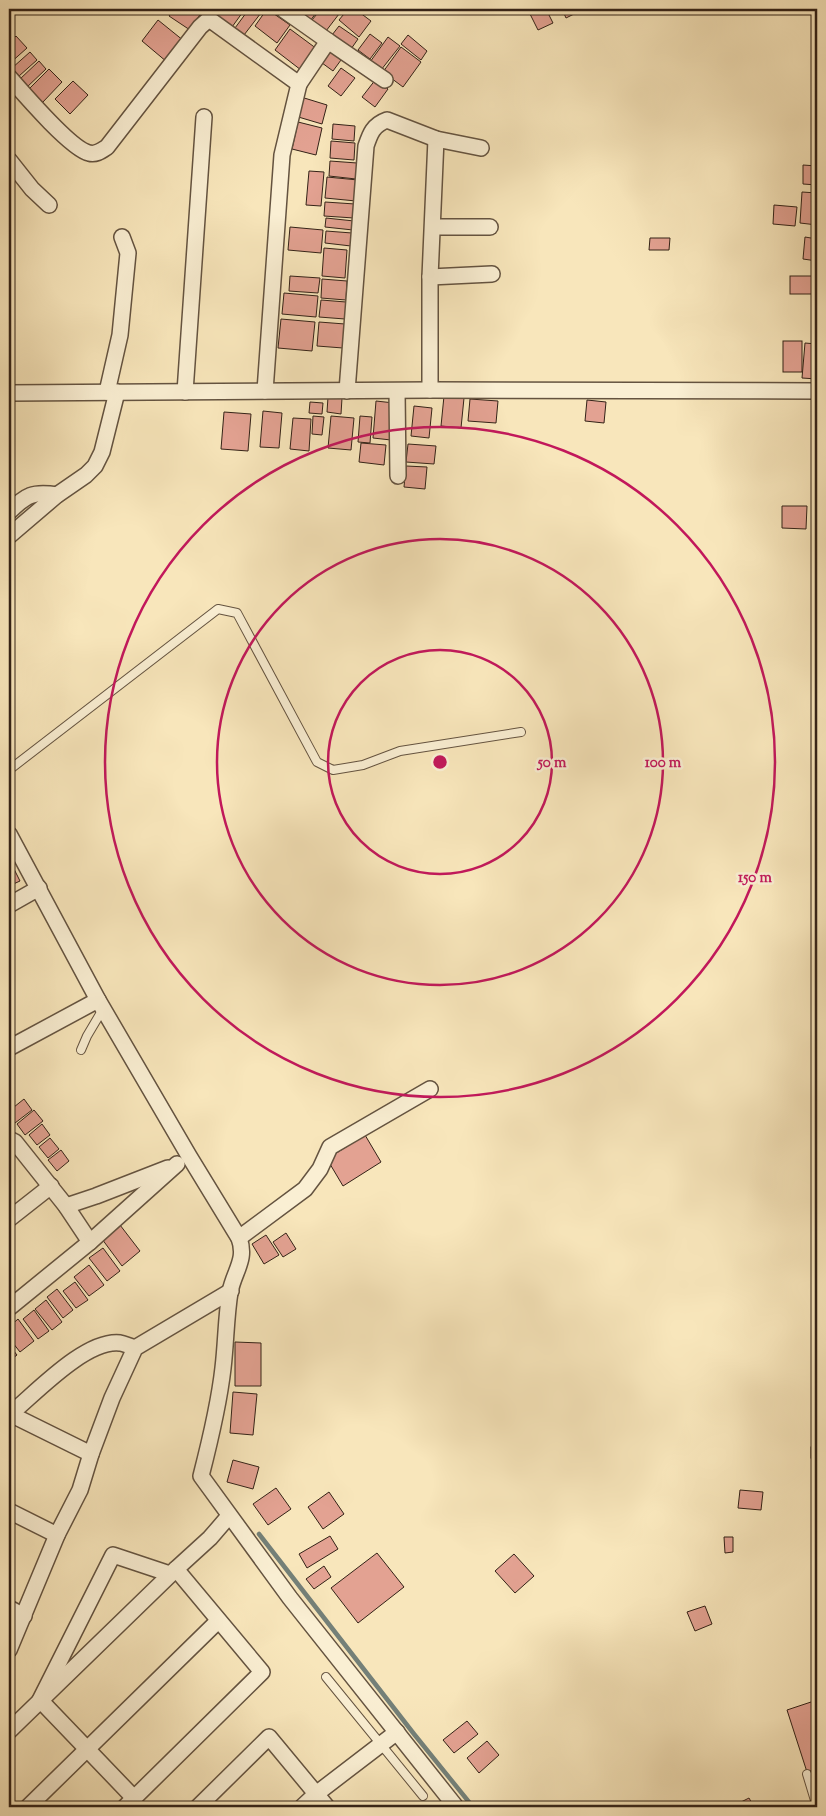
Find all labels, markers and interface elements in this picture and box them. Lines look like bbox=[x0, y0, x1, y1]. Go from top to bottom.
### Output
centre of rings bbox=[431, 753, 449, 771]
text: 50 m bbox=[537, 753, 567, 774]
text: 100 m bbox=[645, 753, 682, 774]
text: 150 m bbox=[738, 868, 772, 889]

